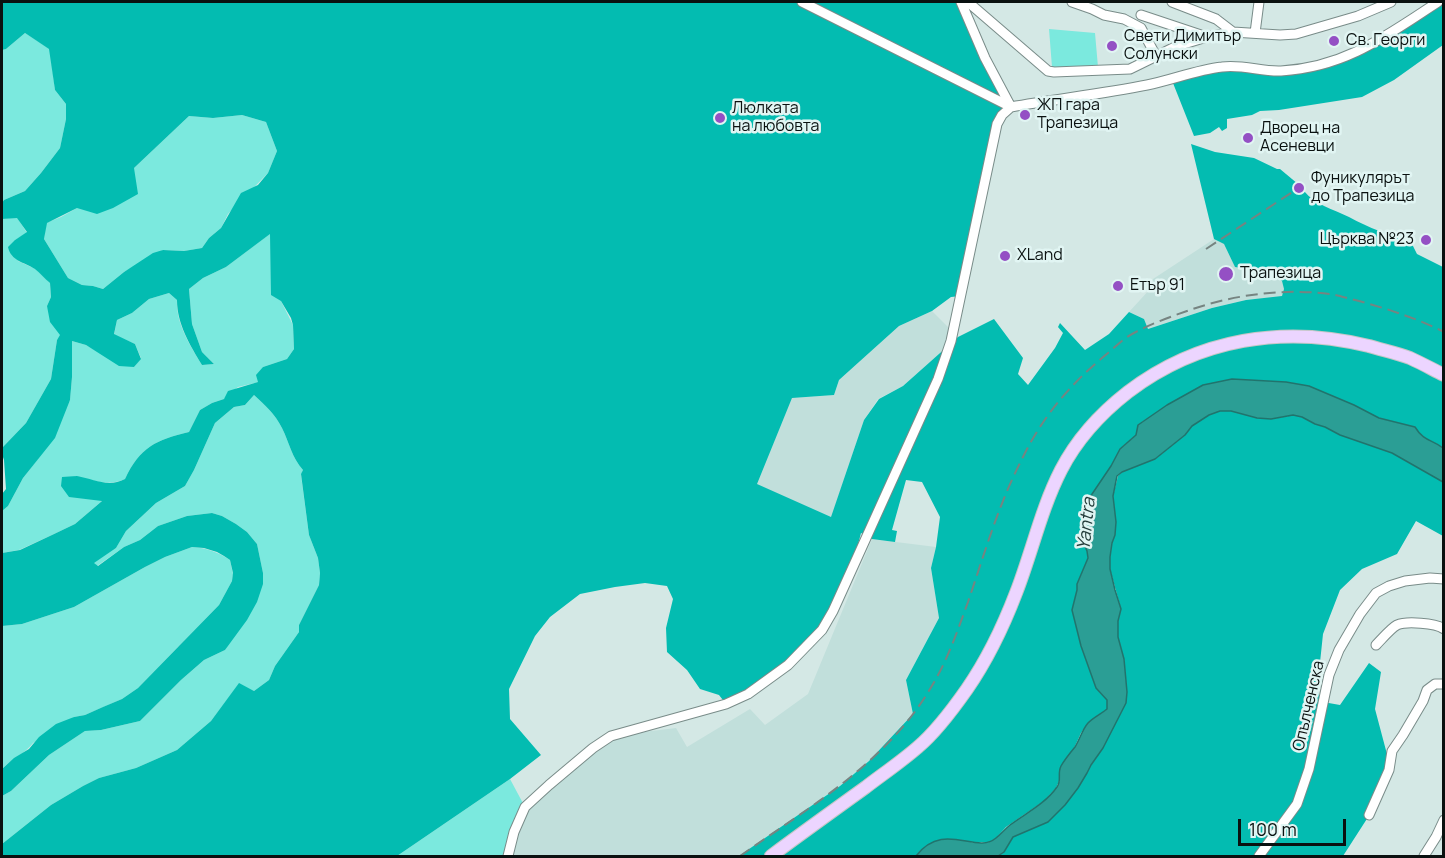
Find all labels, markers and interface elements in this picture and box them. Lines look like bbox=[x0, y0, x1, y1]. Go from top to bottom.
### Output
place label: Свети Димитър Солунски bbox=[1124, 27, 1241, 65]
place label: Св. Георги bbox=[1346, 31, 1425, 51]
marker: Св. Георги bbox=[1327, 34, 1341, 48]
marker: Свети Димитър Солунски bbox=[1105, 39, 1119, 53]
place label: ЖП гара Трапезица bbox=[1037, 96, 1118, 134]
place label: Люлката на любовта bbox=[732, 99, 819, 137]
marker: ЖП гара Трапезица bbox=[1018, 108, 1032, 122]
marker: Люлката на любовта bbox=[713, 111, 727, 125]
place label: Дворец на Асеневци bbox=[1260, 119, 1340, 157]
marker: Дворец на Асеневци bbox=[1241, 131, 1255, 145]
place label: Фуникулярът до Трапезица bbox=[1311, 169, 1414, 207]
marker: Фуникулярът до Трапезица bbox=[1292, 181, 1306, 195]
place label: Църква №23 bbox=[1320, 230, 1414, 250]
marker: Църква №23 bbox=[1419, 233, 1433, 247]
place label: XLand bbox=[1017, 246, 1063, 266]
marker: XLand bbox=[998, 249, 1012, 263]
place label: Трапезица bbox=[1240, 264, 1321, 284]
marker: Трапезица bbox=[1217, 265, 1235, 283]
place label: Етър 91 bbox=[1130, 276, 1185, 296]
marker: Етър 91 bbox=[1111, 279, 1125, 293]
water label: Yantra bbox=[1074, 497, 1100, 551]
street label: Опълченска bbox=[1289, 659, 1329, 753]
scale bar bbox=[1241, 807, 1349, 845]
text: 100 m bbox=[1249, 817, 1297, 841]

